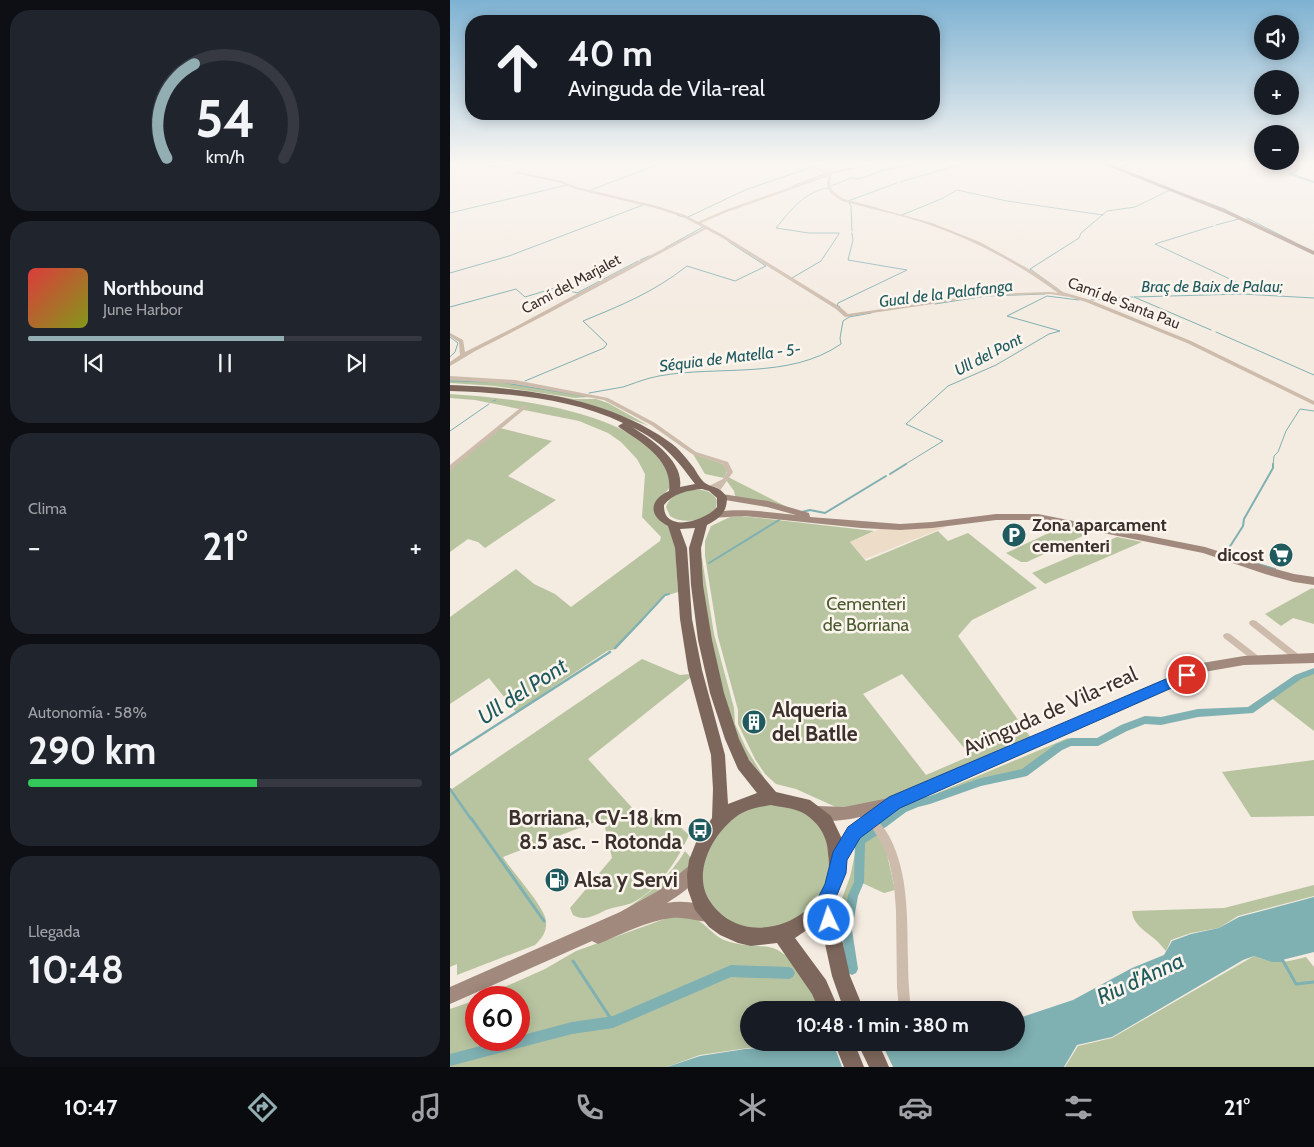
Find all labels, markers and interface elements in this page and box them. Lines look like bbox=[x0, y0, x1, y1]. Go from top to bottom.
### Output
map controls bbox=[1254, 15, 1299, 170]
button: sound bbox=[1254, 15, 1299, 60]
text: 40 m bbox=[568, 32, 653, 75]
icon: ahead bbox=[485, 35, 550, 100]
button: + bbox=[1254, 70, 1299, 115]
text: Avinguda de Vila-real bbox=[568, 75, 765, 102]
text: 54 bbox=[195, 87, 255, 150]
button: − bbox=[1254, 125, 1299, 170]
text: km/h bbox=[205, 146, 245, 167]
street label: Camí del Marjalet bbox=[518, 250, 624, 318]
street label: Camí de Santa Pau bbox=[1065, 273, 1183, 333]
water label: Gual de la Palafanga bbox=[878, 276, 1014, 311]
text: Northbound bbox=[103, 277, 204, 300]
water label: Braç de Baix de Palau; bbox=[1141, 277, 1283, 296]
text: June Harbor bbox=[103, 300, 183, 319]
water label: Ull del Pont bbox=[951, 329, 1026, 380]
water label: Séquia de Matella - 5- bbox=[658, 339, 802, 376]
icon: previous bbox=[80, 349, 108, 377]
icon: pause bbox=[211, 349, 239, 377]
icon: next bbox=[342, 349, 370, 377]
text: Clima bbox=[28, 499, 67, 518]
place label: Zona aparcament cementeri bbox=[1032, 514, 1167, 557]
parking icon: Zona aparcament cementeri bbox=[1001, 522, 1027, 548]
text: 21° bbox=[202, 523, 248, 570]
text: − bbox=[28, 530, 40, 564]
text: + bbox=[410, 530, 422, 564]
supermarket icon: dicost bbox=[1268, 542, 1294, 568]
place label: dicost bbox=[1217, 544, 1264, 566]
park label: Cementeri de Borriana bbox=[823, 593, 910, 636]
water label: Ull del Pont bbox=[472, 652, 573, 730]
pin bbox=[1166, 654, 1208, 696]
street label: Avinguda de Vila-real bbox=[959, 661, 1141, 760]
icon: arrive bbox=[1173, 661, 1201, 689]
place label: Alqueria del Batlle bbox=[772, 697, 858, 746]
text: Autonomía · 58% bbox=[28, 703, 147, 722]
building icon: Alqueria del Batlle bbox=[741, 709, 767, 735]
text: 290 km bbox=[28, 727, 156, 774]
place label: Borriana, CV-18 km 8.5 asc. - Rotonda bbox=[508, 805, 683, 854]
bus stop icon: Borriana, CV-18 km 8.5 asc. - Rotonda bbox=[687, 817, 713, 843]
fuel station icon: Alsa y Servi bbox=[544, 867, 570, 893]
place label: Alsa y Servi bbox=[574, 867, 678, 892]
position arrow bbox=[802, 893, 854, 945]
text: Llegada bbox=[28, 922, 80, 941]
text: 10:48 bbox=[28, 946, 124, 993]
water label: Riu d'Anna bbox=[1092, 947, 1188, 1010]
speed limit sign: 60 bbox=[465, 986, 530, 1051]
text: 10:48 · 1 min · 380 m bbox=[796, 1014, 969, 1037]
icon: directions bbox=[245, 1090, 280, 1125]
icon: music bbox=[409, 1090, 444, 1125]
icon: phone bbox=[572, 1090, 607, 1125]
icon: climate bbox=[735, 1090, 770, 1125]
icon: car bbox=[898, 1090, 933, 1125]
icon: filters bbox=[1061, 1090, 1096, 1125]
text: 10:47 bbox=[64, 1094, 117, 1121]
text: 21° bbox=[1224, 1094, 1250, 1121]

